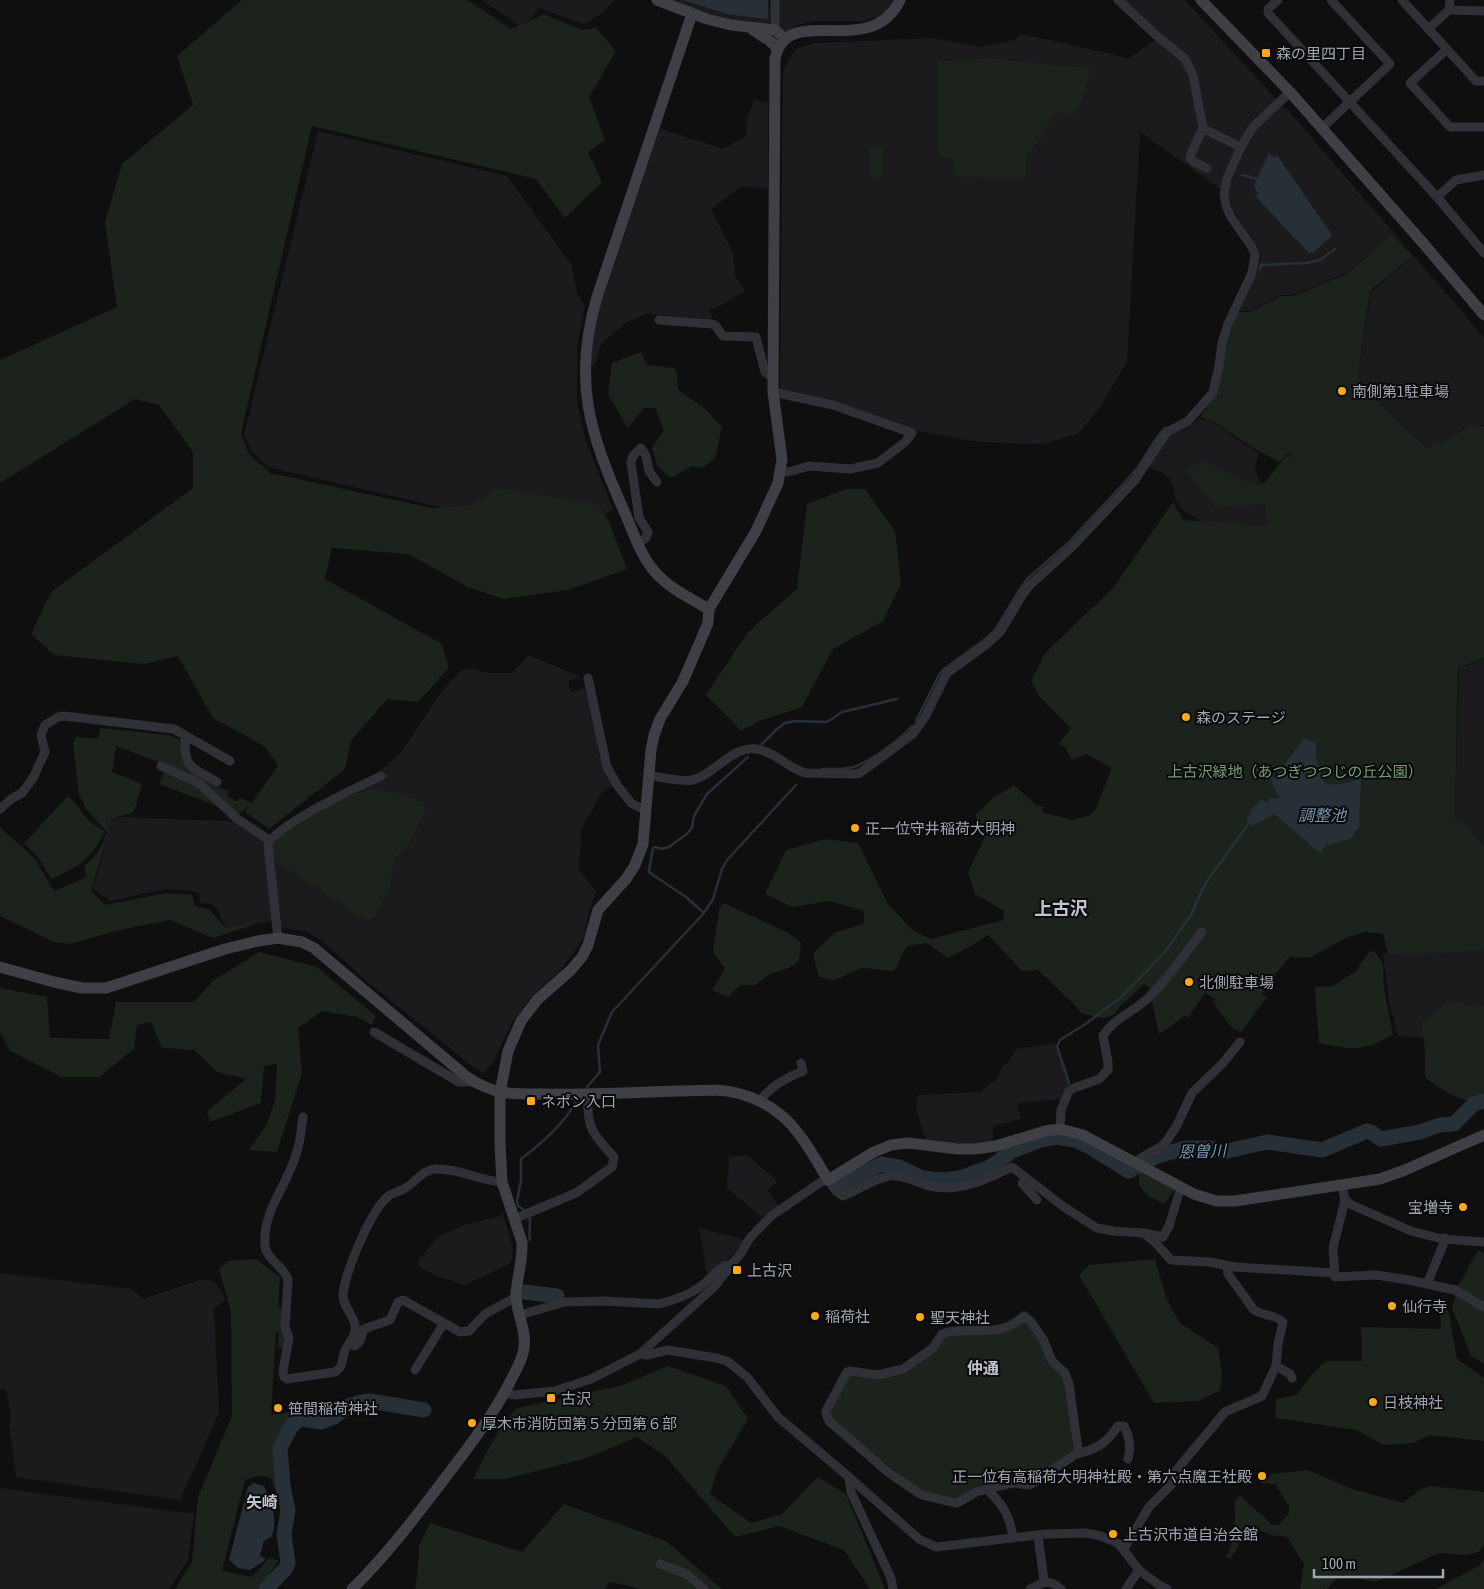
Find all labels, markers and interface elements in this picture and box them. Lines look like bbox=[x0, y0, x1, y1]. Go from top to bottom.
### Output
place label: 森の里四丁目 bbox=[1276, 45, 1366, 62]
marker: 森の里四丁目 bbox=[1260, 47, 1272, 59]
place label: 南側第1駐車場 bbox=[1352, 383, 1449, 400]
marker: 南側第1駐車場 bbox=[1336, 385, 1348, 397]
place label: 森のステージ bbox=[1196, 709, 1286, 726]
marker: 森のステージ bbox=[1180, 711, 1192, 723]
park label: 上古沢緑地（あつぎつつじの丘公園） bbox=[1167, 763, 1423, 780]
water label: 調整池 bbox=[1298, 806, 1348, 824]
place label: 正一位守井稲荷大明神 bbox=[865, 820, 1015, 837]
marker: 正一位守井稲荷大明神 bbox=[849, 822, 861, 834]
district label: 上古沢 bbox=[1034, 898, 1088, 919]
place label: 北側駐車場 bbox=[1199, 974, 1274, 991]
marker: 北側駐車場 bbox=[1183, 976, 1195, 988]
place label: ネポン入口 bbox=[541, 1093, 616, 1110]
marker: ネポン入口 bbox=[525, 1095, 537, 1107]
water label: 恩曽川 bbox=[1178, 1141, 1228, 1161]
place label: 宝増寺 bbox=[1408, 1199, 1453, 1216]
marker: 宝増寺 bbox=[1457, 1201, 1469, 1213]
place label: 上古沢 bbox=[747, 1262, 792, 1279]
marker: 上古沢 bbox=[731, 1264, 743, 1276]
place label: 仙行寺 bbox=[1402, 1298, 1447, 1315]
marker: 仙行寺 bbox=[1386, 1300, 1398, 1312]
place label: 稲荷社 bbox=[825, 1308, 870, 1325]
place label: 聖天神社 bbox=[930, 1309, 990, 1326]
marker: 稲荷社 bbox=[809, 1310, 821, 1322]
marker: 聖天神社 bbox=[914, 1311, 926, 1323]
district label: 仲通 bbox=[967, 1359, 999, 1377]
place label: 古沢 bbox=[561, 1390, 591, 1407]
marker: 古沢 bbox=[545, 1392, 557, 1404]
place label: 日枝神社 bbox=[1383, 1394, 1443, 1411]
marker: 日枝神社 bbox=[1367, 1396, 1379, 1408]
place label: 笹間稲荷神社 bbox=[288, 1400, 378, 1417]
marker: 笹間稲荷神社 bbox=[272, 1402, 284, 1414]
place label: 厚木市消防団第５分団第６部 bbox=[482, 1415, 677, 1432]
marker: 厚木市消防団第５分団第６部 bbox=[466, 1417, 478, 1429]
place label: 正一位有高稲荷大明神社殿・第六点魔王社殿 bbox=[952, 1468, 1252, 1485]
marker: 正一位有高稲荷大明神社殿・第六点魔王社殿 bbox=[1256, 1470, 1268, 1482]
district label: 矢崎 bbox=[246, 1493, 278, 1511]
place label: 上古沢市道自治会館 bbox=[1123, 1526, 1258, 1543]
marker: 上古沢市道自治会館 bbox=[1107, 1528, 1119, 1540]
scale bar bbox=[1314, 1546, 1443, 1578]
text: 100 m bbox=[1322, 1555, 1356, 1572]

